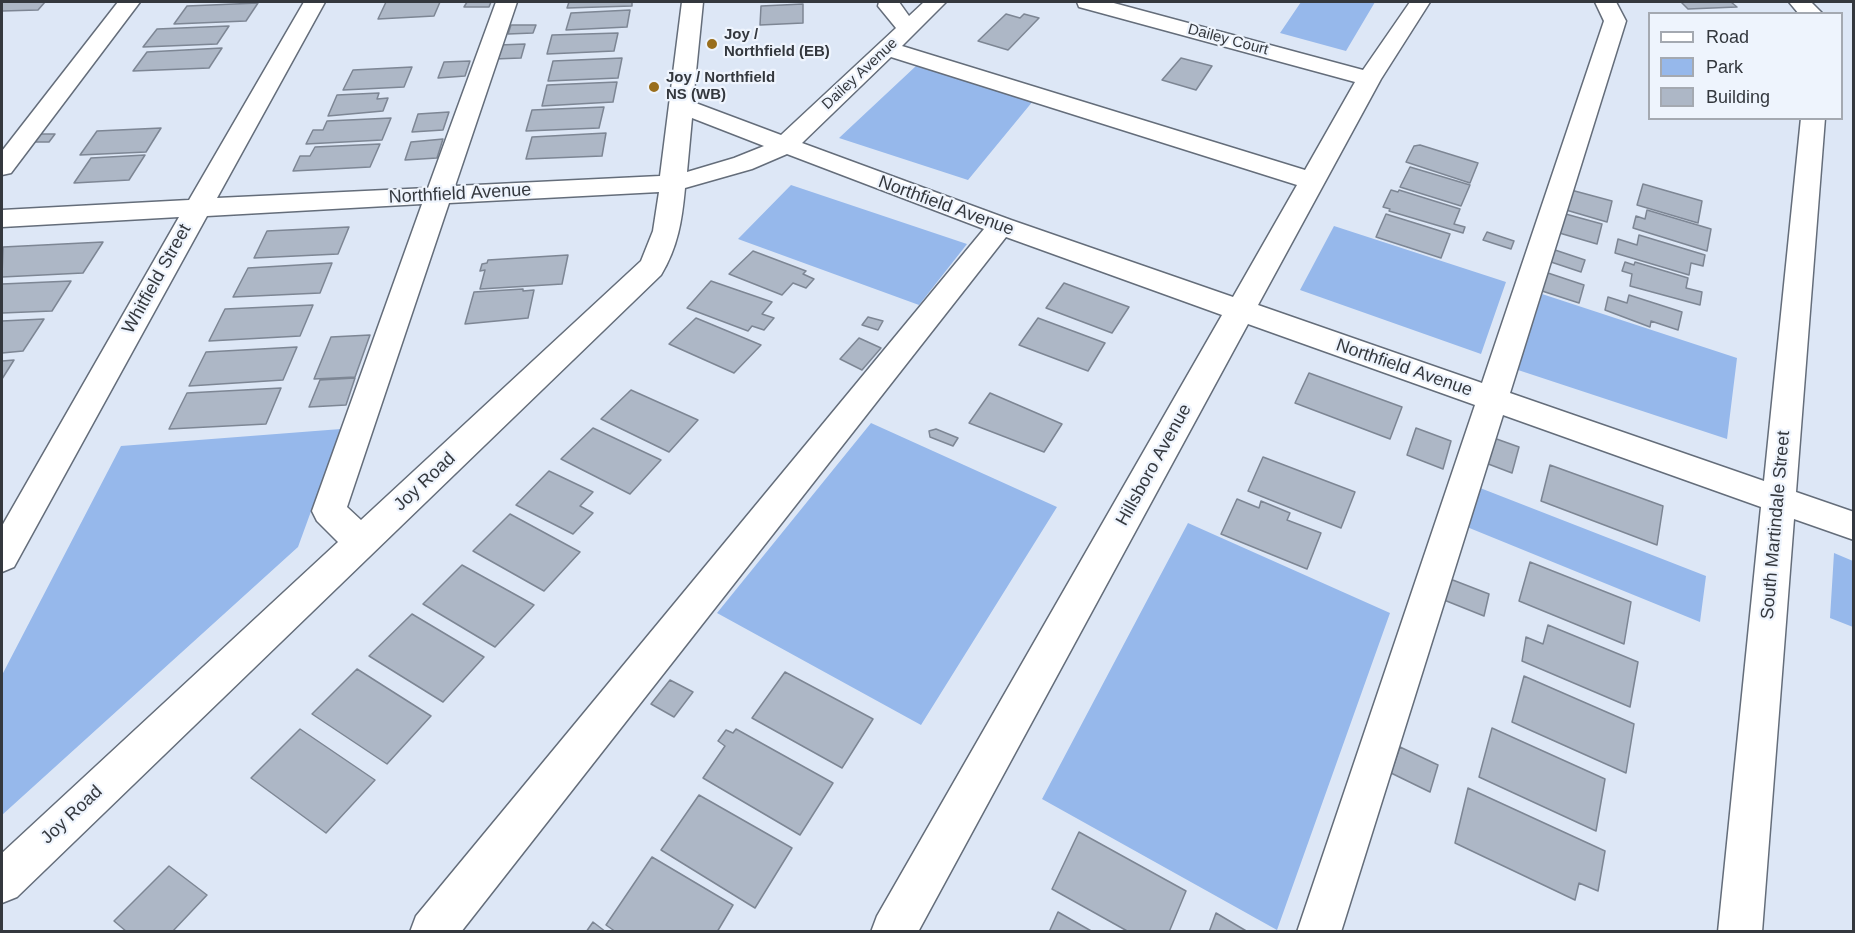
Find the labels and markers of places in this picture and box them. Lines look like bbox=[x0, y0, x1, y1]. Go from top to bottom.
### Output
place label: Joy / Northfield (EB) bbox=[724, 26, 830, 61]
marker: Joy / Northfield (EB) bbox=[705, 37, 719, 51]
place label: Joy / Northfield NS (WB) bbox=[666, 69, 775, 104]
marker: Joy / Northfield NS (WB) bbox=[647, 80, 661, 94]

